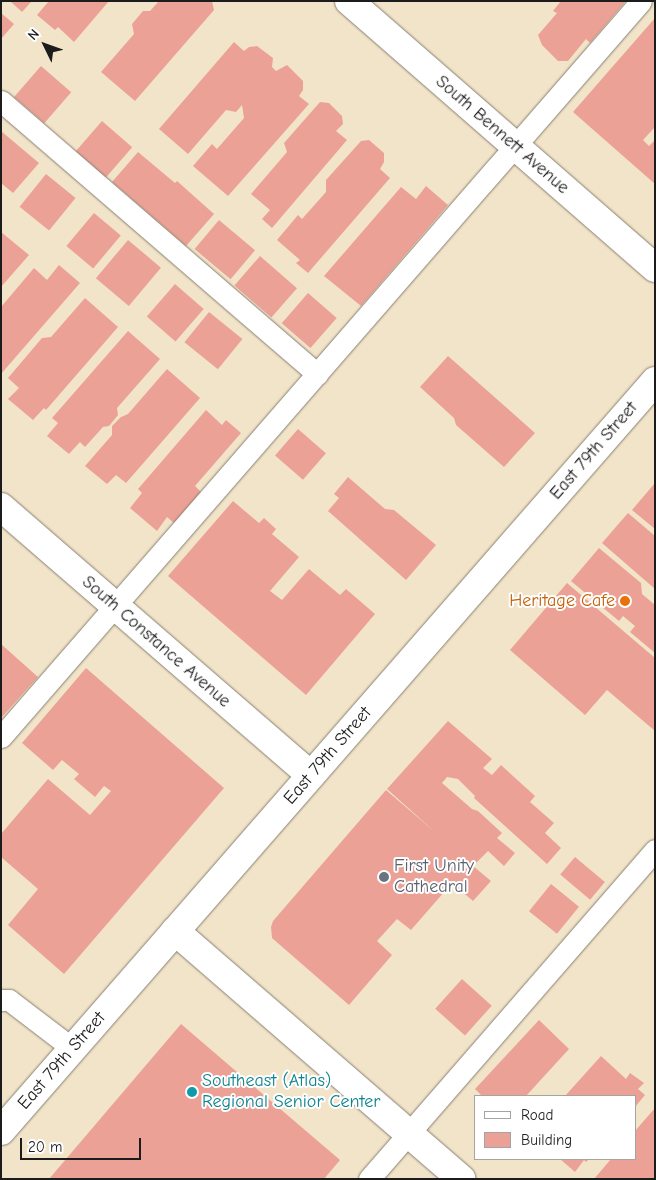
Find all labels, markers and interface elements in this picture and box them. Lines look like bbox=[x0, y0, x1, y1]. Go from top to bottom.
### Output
north arrow bbox=[20, 20, 70, 70]
text: N bbox=[24, 26, 43, 44]
street label: South Bennett Avenue bbox=[431, 71, 573, 199]
street label: East 79th Street bbox=[546, 398, 642, 504]
street label: South Constance Avenue bbox=[77, 572, 235, 712]
place label: Heritage Cafe bbox=[509, 590, 615, 612]
marker: Heritage Cafe bbox=[619, 595, 631, 607]
street label: East 79th Street bbox=[280, 703, 376, 809]
place label: First Unity Cathedral bbox=[394, 856, 474, 899]
marker: First Unity Cathedral bbox=[378, 871, 390, 883]
street label: East 79th Street bbox=[14, 1008, 110, 1114]
place label: Southeast (Atlas) Regional Senior Center bbox=[202, 1071, 380, 1114]
marker: Southeast (Atlas) Regional Senior Center bbox=[186, 1086, 198, 1098]
legend bbox=[473, 1095, 636, 1160]
text: Road bbox=[521, 1106, 553, 1124]
scale bar bbox=[22, 1128, 144, 1160]
text: Building bbox=[521, 1131, 572, 1149]
text: 20 m bbox=[28, 1138, 62, 1156]

